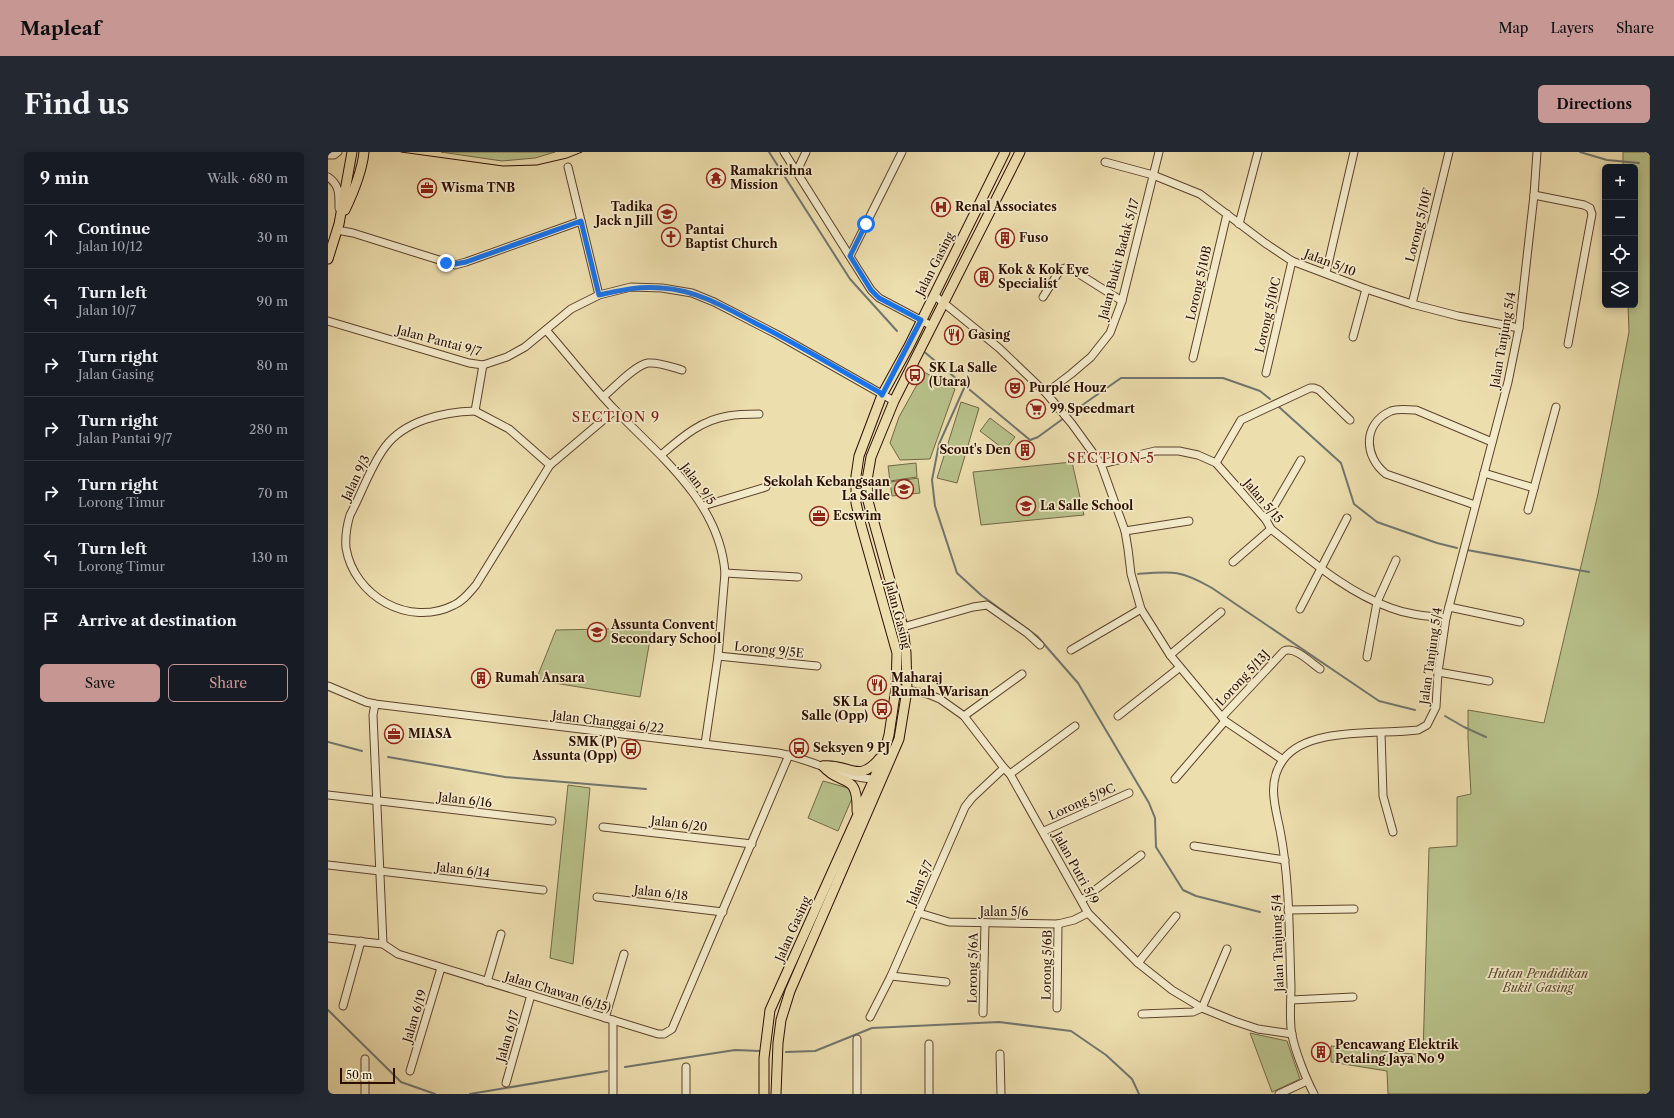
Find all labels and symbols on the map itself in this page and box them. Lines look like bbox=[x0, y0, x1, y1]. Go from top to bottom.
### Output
place label: Ramakrishna Mission bbox=[730, 163, 813, 192]
temple icon: Ramakrishna Mission bbox=[705, 167, 727, 189]
office icon: Wisma TNB bbox=[416, 177, 438, 199]
place label: Wisma TNB bbox=[440, 180, 515, 195]
street label: Lorong 5/10F bbox=[1402, 186, 1435, 263]
hospital icon: Renal Associates bbox=[930, 196, 952, 218]
street label: Jalan Bukit Badak 5/17 bbox=[1095, 197, 1142, 323]
place label: Tadika Jack n Jill bbox=[593, 199, 654, 228]
place label: Renal Associates bbox=[955, 199, 1057, 214]
school or university icon: Tadika Jack n Jill bbox=[656, 203, 678, 225]
route start bbox=[857, 215, 875, 233]
place label: Pantai Baptist Church bbox=[685, 222, 778, 251]
church icon: Pantai Baptist Church bbox=[660, 226, 682, 248]
building icon: Fuso bbox=[994, 227, 1016, 249]
street label: Jalan Gasing bbox=[911, 229, 957, 300]
place label: Fuso bbox=[1019, 230, 1049, 245]
street label: Lorong 5/10B bbox=[1183, 244, 1214, 322]
street label: Jalan 5/10 bbox=[1300, 245, 1358, 279]
route end bbox=[437, 254, 455, 272]
place label: Kok & Kok Eye Specialist bbox=[998, 262, 1089, 291]
building icon: Kok & Kok Eye Specialist bbox=[973, 266, 995, 288]
street label: Lorong 5/10C bbox=[1252, 276, 1283, 354]
street label: Jalan Tanjung 5/4 bbox=[1486, 290, 1518, 391]
street label: Jalan Pantai 9/7 bbox=[393, 321, 483, 359]
restaurant icon: Gasing bbox=[943, 324, 965, 346]
place label: Gasing bbox=[968, 327, 1011, 342]
place label: SK La Salle (Utara) bbox=[929, 360, 997, 389]
bus stop icon: SK La Salle (Utara) bbox=[904, 364, 926, 386]
theatre icon: Purple Houz bbox=[1004, 377, 1026, 399]
place label: Purple Houz bbox=[1029, 380, 1107, 395]
supermarket icon: 99 Speedmart bbox=[1025, 398, 1047, 420]
place label: 99 Speedmart bbox=[1050, 401, 1135, 416]
district label: SECTION 9 bbox=[572, 408, 660, 426]
building icon: Scout's Den bbox=[1014, 439, 1036, 461]
place label: Scout's Den bbox=[939, 442, 1012, 457]
district label: SECTION 5 bbox=[1067, 449, 1155, 467]
street label: Jalan 9/3 bbox=[337, 453, 373, 505]
street label: Jalan 9/5 bbox=[677, 458, 719, 508]
place label: Sekolah Kebangsaan La Salle bbox=[763, 474, 891, 503]
street label: Jalan 5/15 bbox=[1239, 474, 1286, 526]
school or university icon: Sekolah Kebangsaan La Salle bbox=[893, 478, 915, 500]
school or university icon: La Salle School bbox=[1015, 495, 1037, 517]
place label: La Salle School bbox=[1040, 498, 1133, 513]
office icon: Ecswim bbox=[808, 505, 830, 527]
place label: Ecswim bbox=[833, 508, 881, 523]
street label: Jalan Gasing bbox=[882, 577, 915, 651]
street label: Jalan Tanjung 5/4 bbox=[1416, 606, 1445, 707]
place label: Assunta Convent Secondary School bbox=[610, 617, 721, 646]
school or university icon: Assunta Convent Secondary School bbox=[586, 621, 608, 643]
street label: Lorong 9/5E bbox=[733, 638, 805, 661]
street label: Lorong 5/13J bbox=[1213, 646, 1272, 709]
building icon: Rumah Ansara bbox=[470, 667, 492, 689]
place label: Rumah Ansara bbox=[495, 670, 586, 685]
place label: Maharaj Rumah Warisan bbox=[891, 670, 990, 699]
restaurant icon: Maharaj Rumah Warisan bbox=[866, 674, 888, 696]
place label: SK La Salle (Opp) bbox=[801, 694, 869, 723]
bus stop icon: SK La Salle (Opp) bbox=[871, 698, 893, 720]
street label: Jalan Changgai 6/22 bbox=[549, 707, 665, 736]
office icon: MIASA bbox=[383, 723, 405, 745]
place label: MIASA bbox=[408, 726, 453, 741]
place label: SMK (P) Assunta (Opp) bbox=[531, 734, 617, 763]
bus stop icon: Seksyen 9 PJ bbox=[788, 737, 810, 759]
bus stop icon: SMK (P) Assunta (Opp) bbox=[620, 738, 642, 760]
place label: Seksyen 9 PJ bbox=[813, 740, 890, 755]
street label: Lorong 5/9C bbox=[1046, 780, 1118, 823]
street label: Jalan 6/16 bbox=[435, 788, 493, 810]
street label: Jalan 6/20 bbox=[648, 812, 708, 834]
street label: Jalan Putri 5/9 bbox=[1049, 827, 1102, 906]
street label: Jalan 5/7 bbox=[903, 858, 936, 910]
street label: Jalan 6/14 bbox=[433, 859, 491, 880]
street label: Jalan 6/18 bbox=[631, 881, 689, 903]
street label: Jalan Gasing bbox=[771, 893, 814, 966]
street label: Jalan Tanjung 5/4 bbox=[1268, 894, 1287, 994]
street label: Jalan 5/6 bbox=[978, 904, 1028, 919]
street label: Lorong 5/6B bbox=[1038, 930, 1055, 1000]
street label: Lorong 5/6A bbox=[964, 931, 981, 1004]
park label: Hutan Pendidikan Bukit Gasing bbox=[1487, 966, 1588, 995]
street label: Jalan Chawan (6/15) bbox=[501, 968, 613, 1015]
street label: Jalan 6/19 bbox=[399, 988, 430, 1046]
street label: Jalan 6/17 bbox=[492, 1008, 522, 1065]
place label: Pencawang Elektrik Petaling Jaya No 9 bbox=[1335, 1037, 1460, 1066]
building icon: Pencawang Elektrik Petaling Jaya No 9 bbox=[1310, 1041, 1332, 1063]
scale bar bbox=[340, 1066, 395, 1085]

